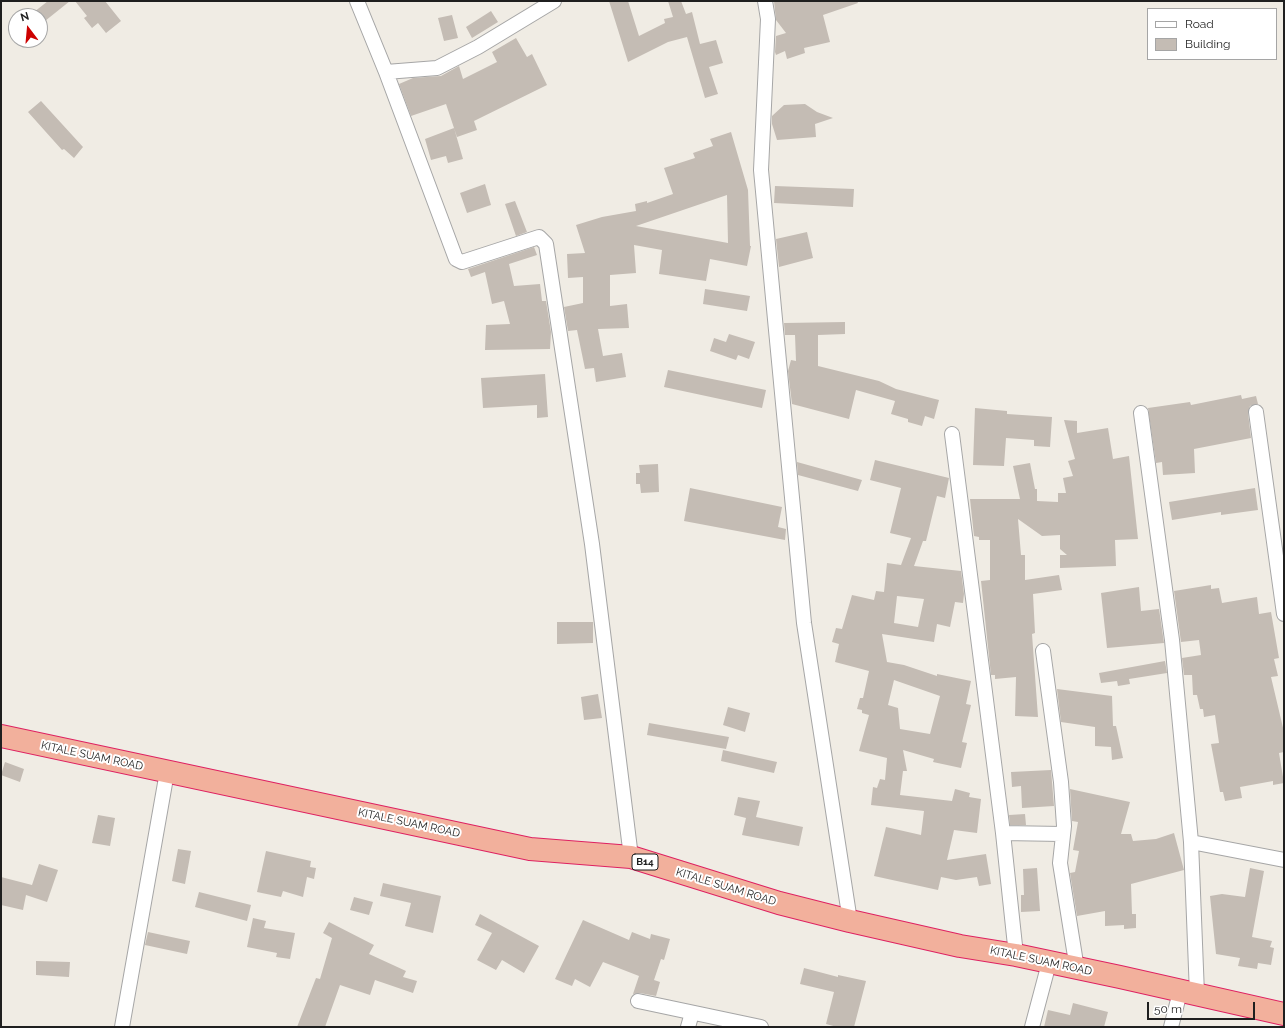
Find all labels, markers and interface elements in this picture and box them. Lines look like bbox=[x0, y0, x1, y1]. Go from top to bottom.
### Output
north arrow bbox=[8, 8, 48, 48]
legend bbox=[1147, 8, 1277, 60]
text: N bbox=[19, 10, 31, 24]
text: Road bbox=[1185, 17, 1214, 31]
text: Building bbox=[1185, 37, 1231, 51]
street label: KITALE SUAM ROAD bbox=[40, 739, 144, 773]
street label: KITALE SUAM ROAD bbox=[357, 806, 461, 840]
road number: B14 bbox=[632, 854, 658, 870]
street label: KITALE SUAM ROAD bbox=[674, 865, 778, 909]
street label: KITALE SUAM ROAD bbox=[989, 944, 1093, 978]
scale bar bbox=[1149, 994, 1257, 1020]
text: 50 m bbox=[1154, 1002, 1182, 1016]

